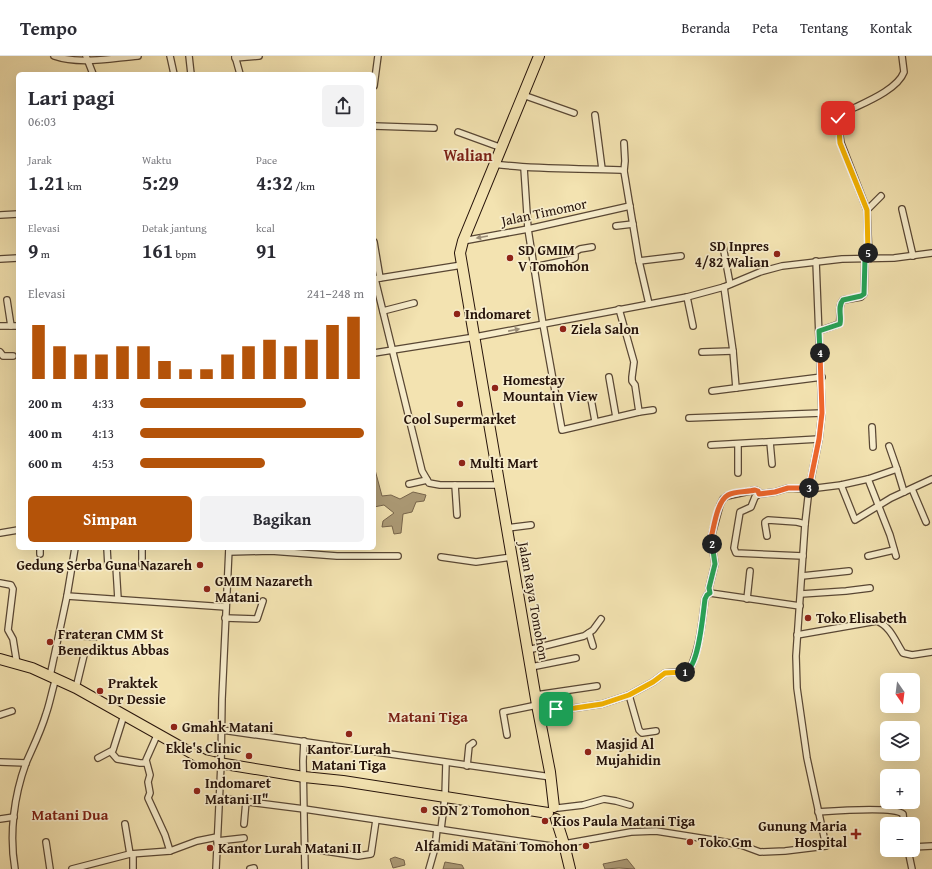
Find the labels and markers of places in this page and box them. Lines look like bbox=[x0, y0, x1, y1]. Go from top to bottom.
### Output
pin bbox=[821, 101, 855, 135]
place label: SD Inpres 4/82 Walian bbox=[695, 236, 770, 272]
place label: SD GMIM V Tomohon bbox=[518, 240, 590, 276]
pin: 5 bbox=[858, 243, 878, 263]
marker: SD Inpres 4/82 Walian bbox=[772, 249, 782, 259]
marker: SD GMIM V Tomohon bbox=[505, 253, 515, 263]
place label: Indomaret bbox=[465, 304, 532, 324]
marker: Indomaret bbox=[452, 309, 462, 319]
place label: Ziela Salon bbox=[571, 319, 640, 339]
marker: Ziela Salon bbox=[558, 324, 568, 334]
pin: 4 bbox=[810, 343, 830, 363]
place label: Homestay Mountain View bbox=[503, 370, 599, 406]
marker: Homestay Mountain View bbox=[490, 383, 500, 393]
marker: Cool Supermarket bbox=[455, 399, 465, 409]
place label: Cool Supermarket bbox=[404, 409, 517, 429]
place label: Multi Mart bbox=[470, 453, 539, 473]
marker: Multi Mart bbox=[457, 458, 467, 468]
pin: 3 bbox=[799, 478, 819, 498]
pin: 2 bbox=[702, 534, 722, 554]
place label: Gedung Serba Guna Nazareh bbox=[16, 555, 193, 575]
marker: Gedung Serba Guna Nazareh bbox=[195, 560, 205, 570]
place label: GMIM Nazareth Matani bbox=[215, 571, 313, 607]
marker: GMIM Nazareth Matani bbox=[202, 584, 212, 594]
place label: Toko Elisabeth bbox=[816, 608, 908, 628]
marker: Toko Elisabeth bbox=[803, 613, 813, 623]
place label: Frateran CMM St Benediktus Abbas bbox=[58, 624, 169, 660]
marker: Frateran CMM St Benediktus Abbas bbox=[45, 637, 55, 647]
pin: 1 bbox=[675, 662, 695, 682]
place label: Praktek Dr Dessie bbox=[108, 673, 166, 709]
marker: Praktek Dr Dessie bbox=[95, 686, 105, 696]
pin bbox=[539, 692, 573, 726]
place label: Gmahk Matani bbox=[182, 717, 274, 737]
marker: Gmahk Matani bbox=[169, 722, 179, 732]
marker: Kantor Lurah Matani Tiga bbox=[344, 729, 354, 739]
place label: Masjid Al Mujahidin bbox=[596, 734, 661, 770]
place label: Ekle's Clinic Tomohon bbox=[166, 738, 242, 774]
place label: Kantor Lurah Matani Tiga bbox=[307, 739, 392, 775]
marker: Masjid Al Mujahidin bbox=[583, 747, 593, 757]
marker: Ekle's Clinic Tomohon bbox=[244, 751, 254, 761]
place label: Indomaret Matani II" bbox=[205, 773, 272, 809]
marker: Indomaret Matani II" bbox=[192, 786, 202, 796]
place label: SDN 2 Tomohon bbox=[432, 800, 531, 820]
marker: SDN 2 Tomohon bbox=[419, 805, 429, 815]
place label: Kios Paula Matani Tiga bbox=[553, 811, 696, 831]
marker: Kios Paula Matani Tiga bbox=[540, 816, 550, 826]
place label: Gunung Maria Hospital bbox=[758, 816, 848, 852]
marker: Gunung Maria Hospital bbox=[850, 828, 862, 840]
place label: Toko Gm bbox=[698, 832, 752, 852]
place label: Alfamidi Matani Tomohon bbox=[415, 836, 579, 856]
marker: Toko Gm bbox=[685, 837, 695, 847]
place label: Kantor Lurah Matani II bbox=[218, 838, 362, 858]
marker: Alfamidi Matani Tomohon bbox=[581, 841, 591, 851]
marker: Kantor Lurah Matani II bbox=[205, 843, 215, 853]

